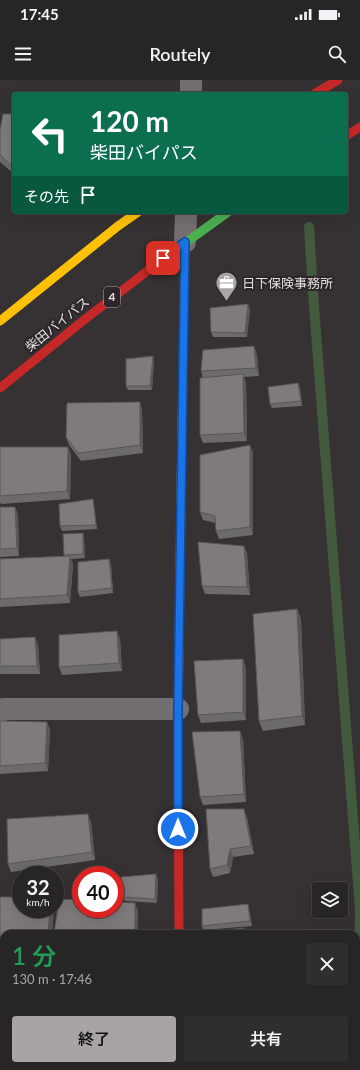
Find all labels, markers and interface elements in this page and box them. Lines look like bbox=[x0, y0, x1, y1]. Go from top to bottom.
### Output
text: 17:45 bbox=[20, 5, 59, 23]
icon: menu bbox=[12, 43, 34, 65]
text: Routely bbox=[149, 43, 211, 65]
icon: search bbox=[326, 43, 348, 65]
text: 120 m bbox=[90, 104, 169, 138]
icon: left bbox=[24, 108, 76, 160]
text: 柴田バイパス bbox=[90, 141, 198, 163]
icon: arrive bbox=[77, 184, 99, 206]
text: その先 bbox=[24, 187, 69, 205]
pin bbox=[146, 241, 180, 275]
icon: arrive bbox=[152, 247, 174, 269]
office icon: 日下保険事務所 bbox=[214, 270, 240, 303]
place label: 日下保険事務所 bbox=[242, 275, 333, 291]
road number: 4 bbox=[104, 287, 120, 307]
street label: 柴田バイパス bbox=[22, 293, 92, 355]
position arrow bbox=[157, 808, 199, 850]
speed limit sign: 40 bbox=[72, 866, 124, 918]
text: 32 bbox=[26, 875, 50, 899]
map controls bbox=[312, 882, 348, 918]
button: layers bbox=[312, 882, 348, 918]
text: km/h bbox=[26, 896, 50, 908]
text: 1 分 bbox=[12, 941, 56, 970]
button: close bbox=[306, 943, 348, 985]
text: 130 m · 17:46 bbox=[12, 971, 92, 987]
button: 終了 bbox=[12, 1016, 176, 1062]
button: 共有 bbox=[184, 1016, 348, 1062]

